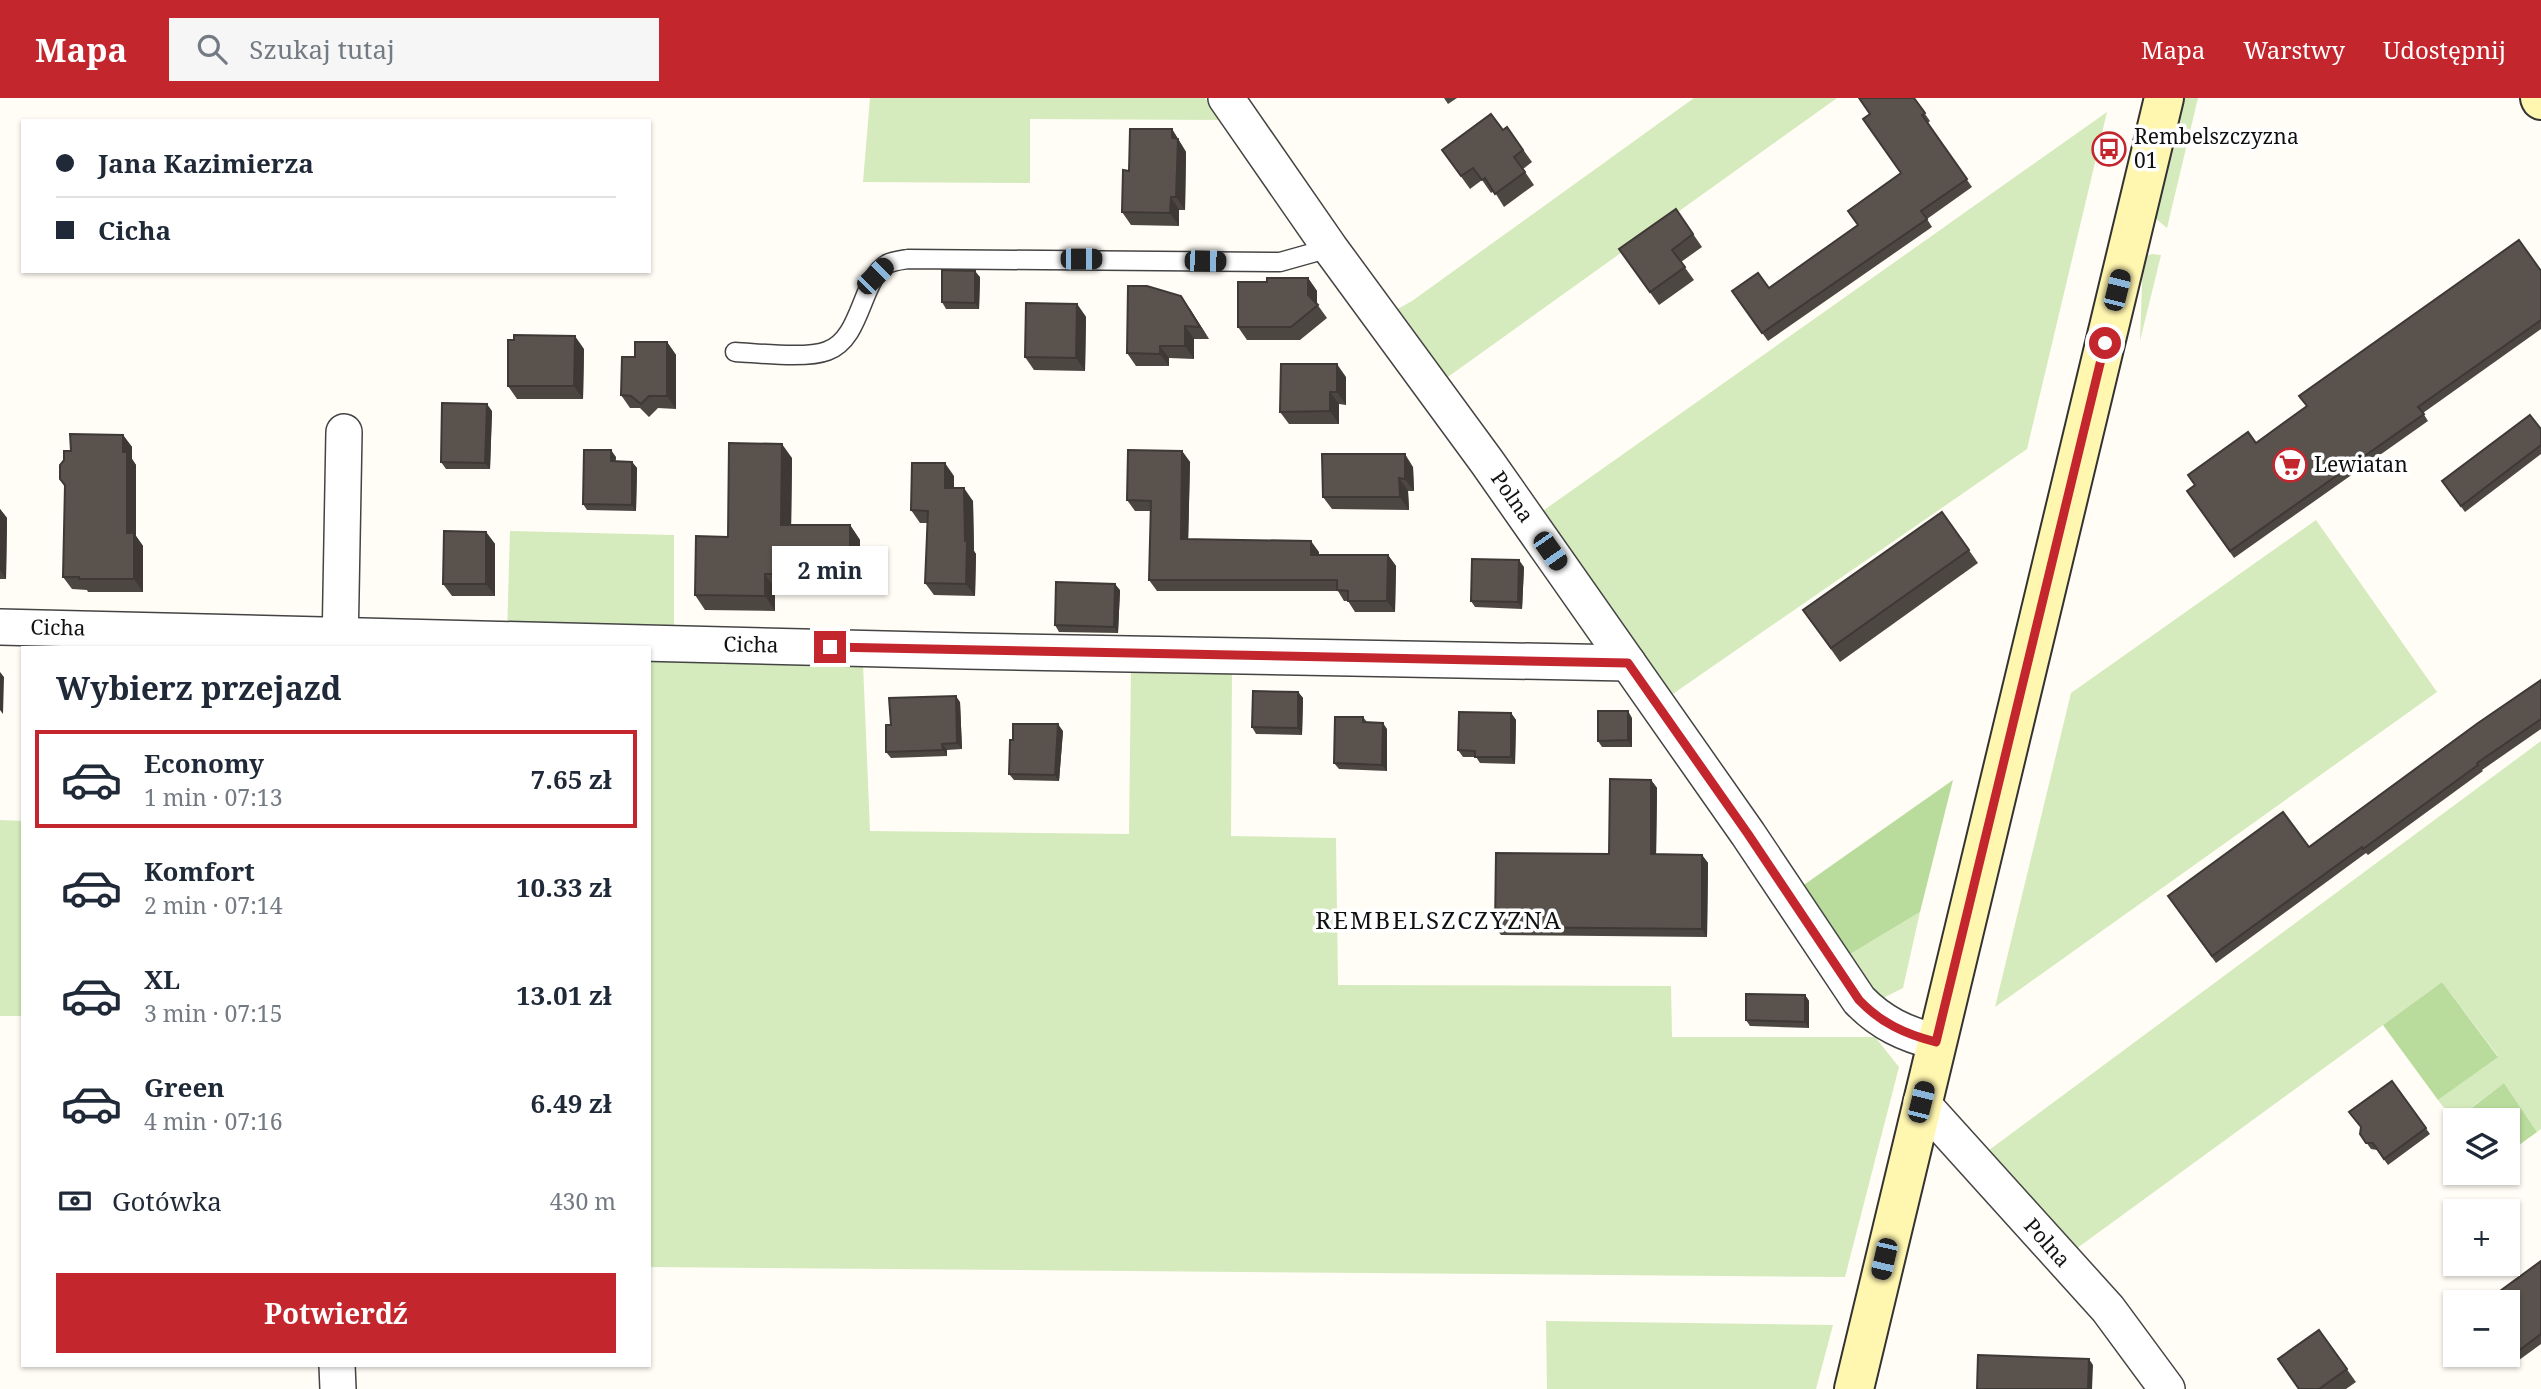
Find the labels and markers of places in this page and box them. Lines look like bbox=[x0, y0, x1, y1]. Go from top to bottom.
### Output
place label: Rembelszczyzna 01 bbox=[2134, 122, 2299, 174]
bus stop icon: Rembelszczyzna 01 bbox=[2090, 130, 2128, 168]
supermarket icon: Lewiatan bbox=[2271, 446, 2309, 484]
place label: Lewiatan bbox=[2314, 450, 2408, 478]

